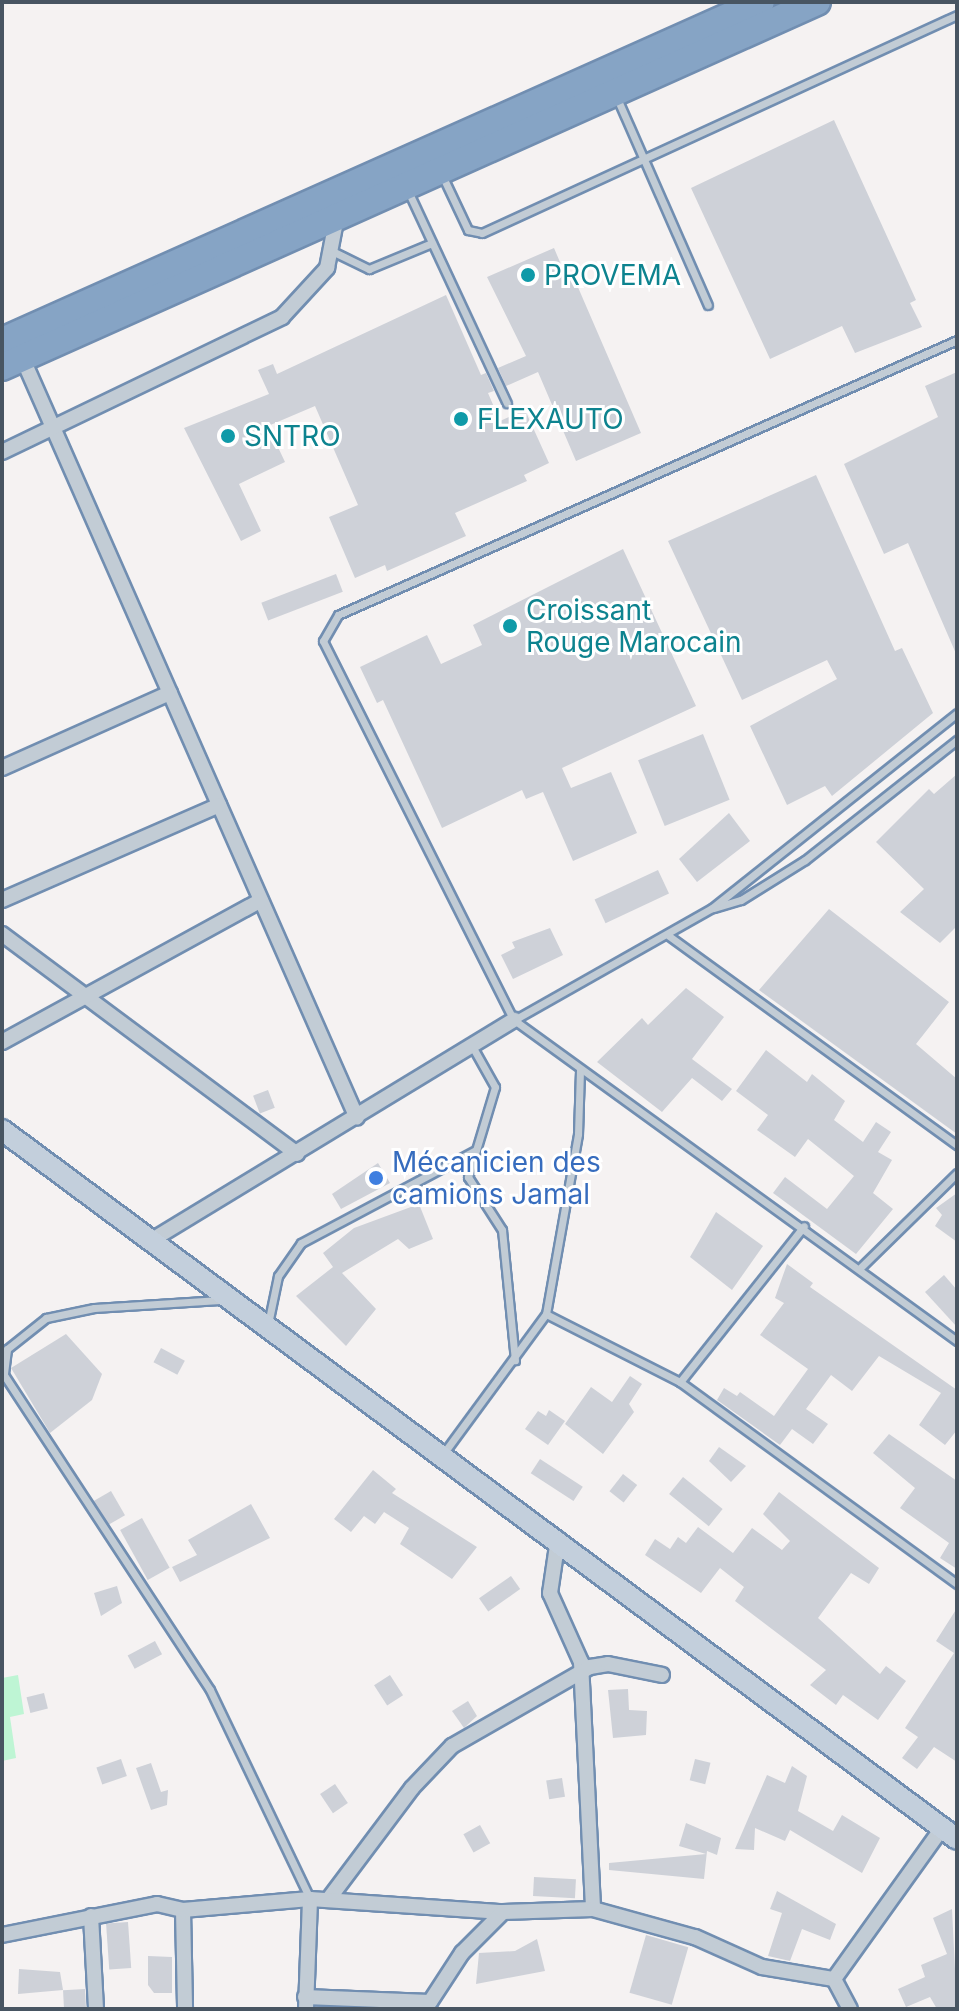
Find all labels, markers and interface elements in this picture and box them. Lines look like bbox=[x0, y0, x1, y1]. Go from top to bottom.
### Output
place label: PROVEMA bbox=[544, 258, 681, 292]
marker: PROVEMA bbox=[519, 266, 537, 284]
place label: FLEXAUTO bbox=[477, 402, 624, 436]
marker: FLEXAUTO bbox=[452, 410, 470, 428]
place label: SNTRO bbox=[244, 419, 341, 453]
marker: SNTRO bbox=[219, 427, 237, 445]
place label: Croissant Rouge Marocain bbox=[526, 593, 742, 659]
marker: Croissant Rouge Marocain bbox=[501, 617, 519, 635]
place label: Mécanicien des camions Jamal bbox=[392, 1145, 601, 1211]
marker: Mécanicien des camions Jamal bbox=[367, 1169, 385, 1187]

